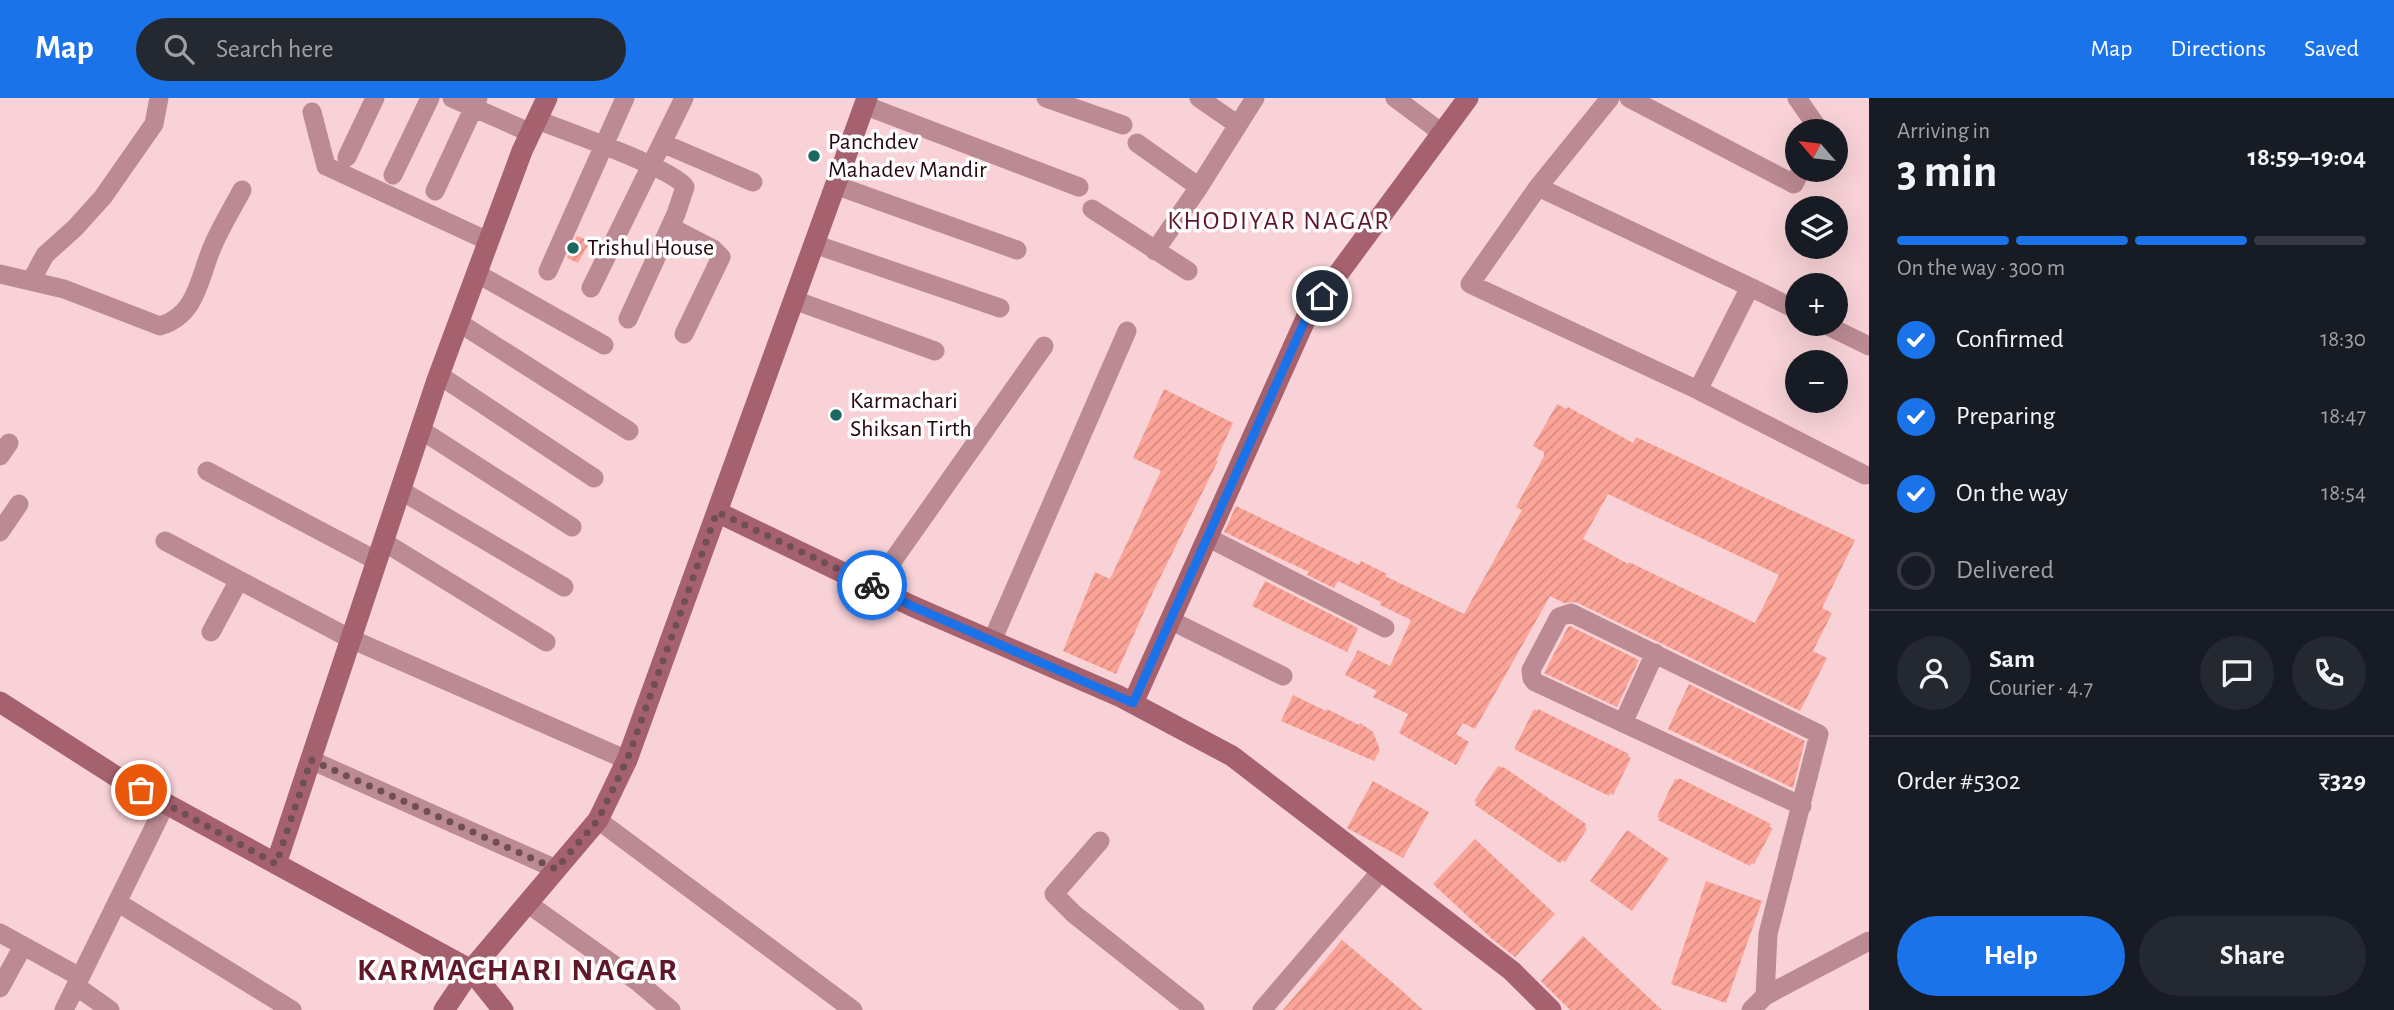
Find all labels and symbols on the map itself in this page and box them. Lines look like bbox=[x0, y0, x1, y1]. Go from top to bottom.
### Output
north arrow bbox=[1785, 119, 1848, 182]
place label: Panchdev Mahadev Mandir bbox=[828, 130, 987, 182]
marker: Panchdev Mahadev Mandir bbox=[806, 148, 822, 164]
district label: KHODIYAR NAGAR bbox=[1167, 208, 1391, 234]
place label: Trishul House bbox=[587, 236, 714, 260]
marker: Trishul House bbox=[565, 240, 581, 256]
pin bbox=[1292, 266, 1352, 326]
place label: Karmachari Shiksan Tirth bbox=[850, 389, 972, 441]
marker: Karmachari Shiksan Tirth bbox=[828, 407, 844, 423]
courier bbox=[837, 550, 907, 620]
pin bbox=[111, 760, 171, 820]
district label: KARMACHARI NAGAR bbox=[357, 954, 679, 986]

